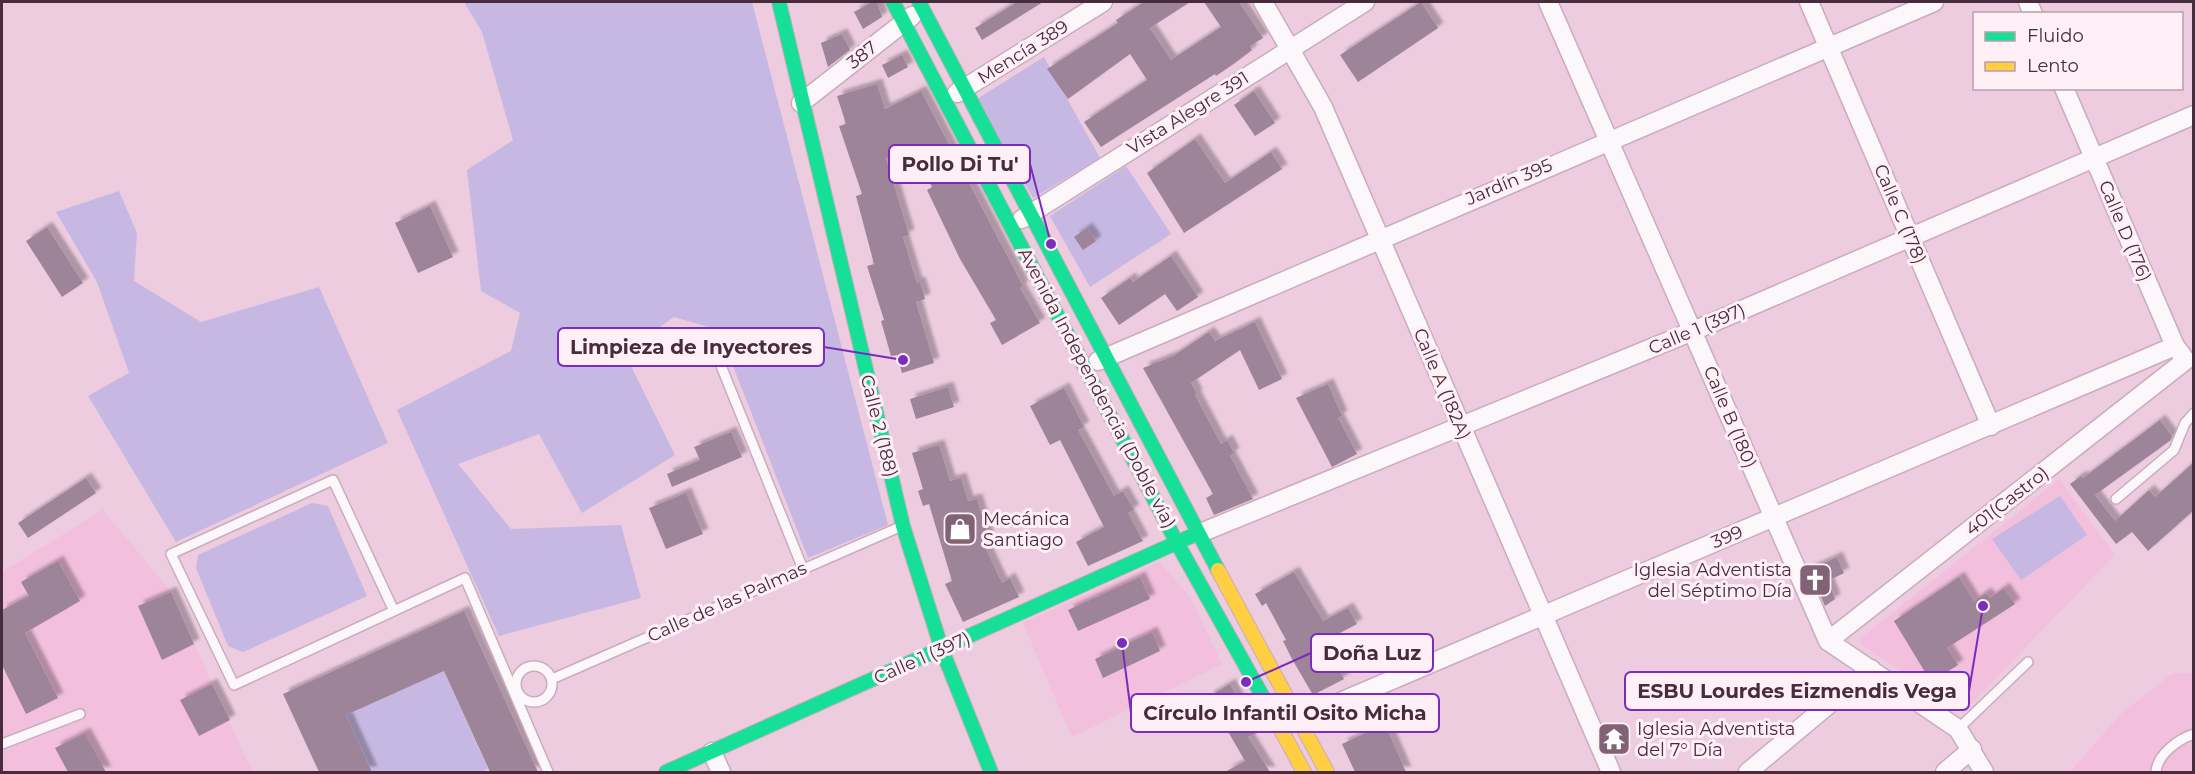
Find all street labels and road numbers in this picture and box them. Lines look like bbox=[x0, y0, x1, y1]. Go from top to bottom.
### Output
street label: Mencía 389 bbox=[973, 15, 1073, 89]
street label: 387 bbox=[843, 36, 881, 74]
street label: Vista Alegre 391 bbox=[1123, 67, 1253, 159]
street label: Jardín 395 bbox=[1462, 154, 1556, 210]
street label: Calle C (178) bbox=[1869, 161, 1931, 267]
street label: Calle D (176) bbox=[2094, 177, 2156, 285]
street label: Avenida Independencia (Doble vía) bbox=[1013, 244, 1181, 532]
street label: Calle 1 (397) bbox=[1645, 299, 1749, 359]
street label: Calle A (182A) bbox=[1409, 325, 1475, 443]
street label: Calle B (180) bbox=[1699, 363, 1761, 471]
street label: Calle 2 (188) bbox=[856, 372, 902, 480]
street label: 401(Castro) bbox=[1961, 462, 2053, 540]
street label: 399 bbox=[1708, 521, 1746, 553]
street label: Calle de las Palmas bbox=[644, 557, 810, 647]
street label: Calle 1 (397) bbox=[870, 627, 974, 689]

